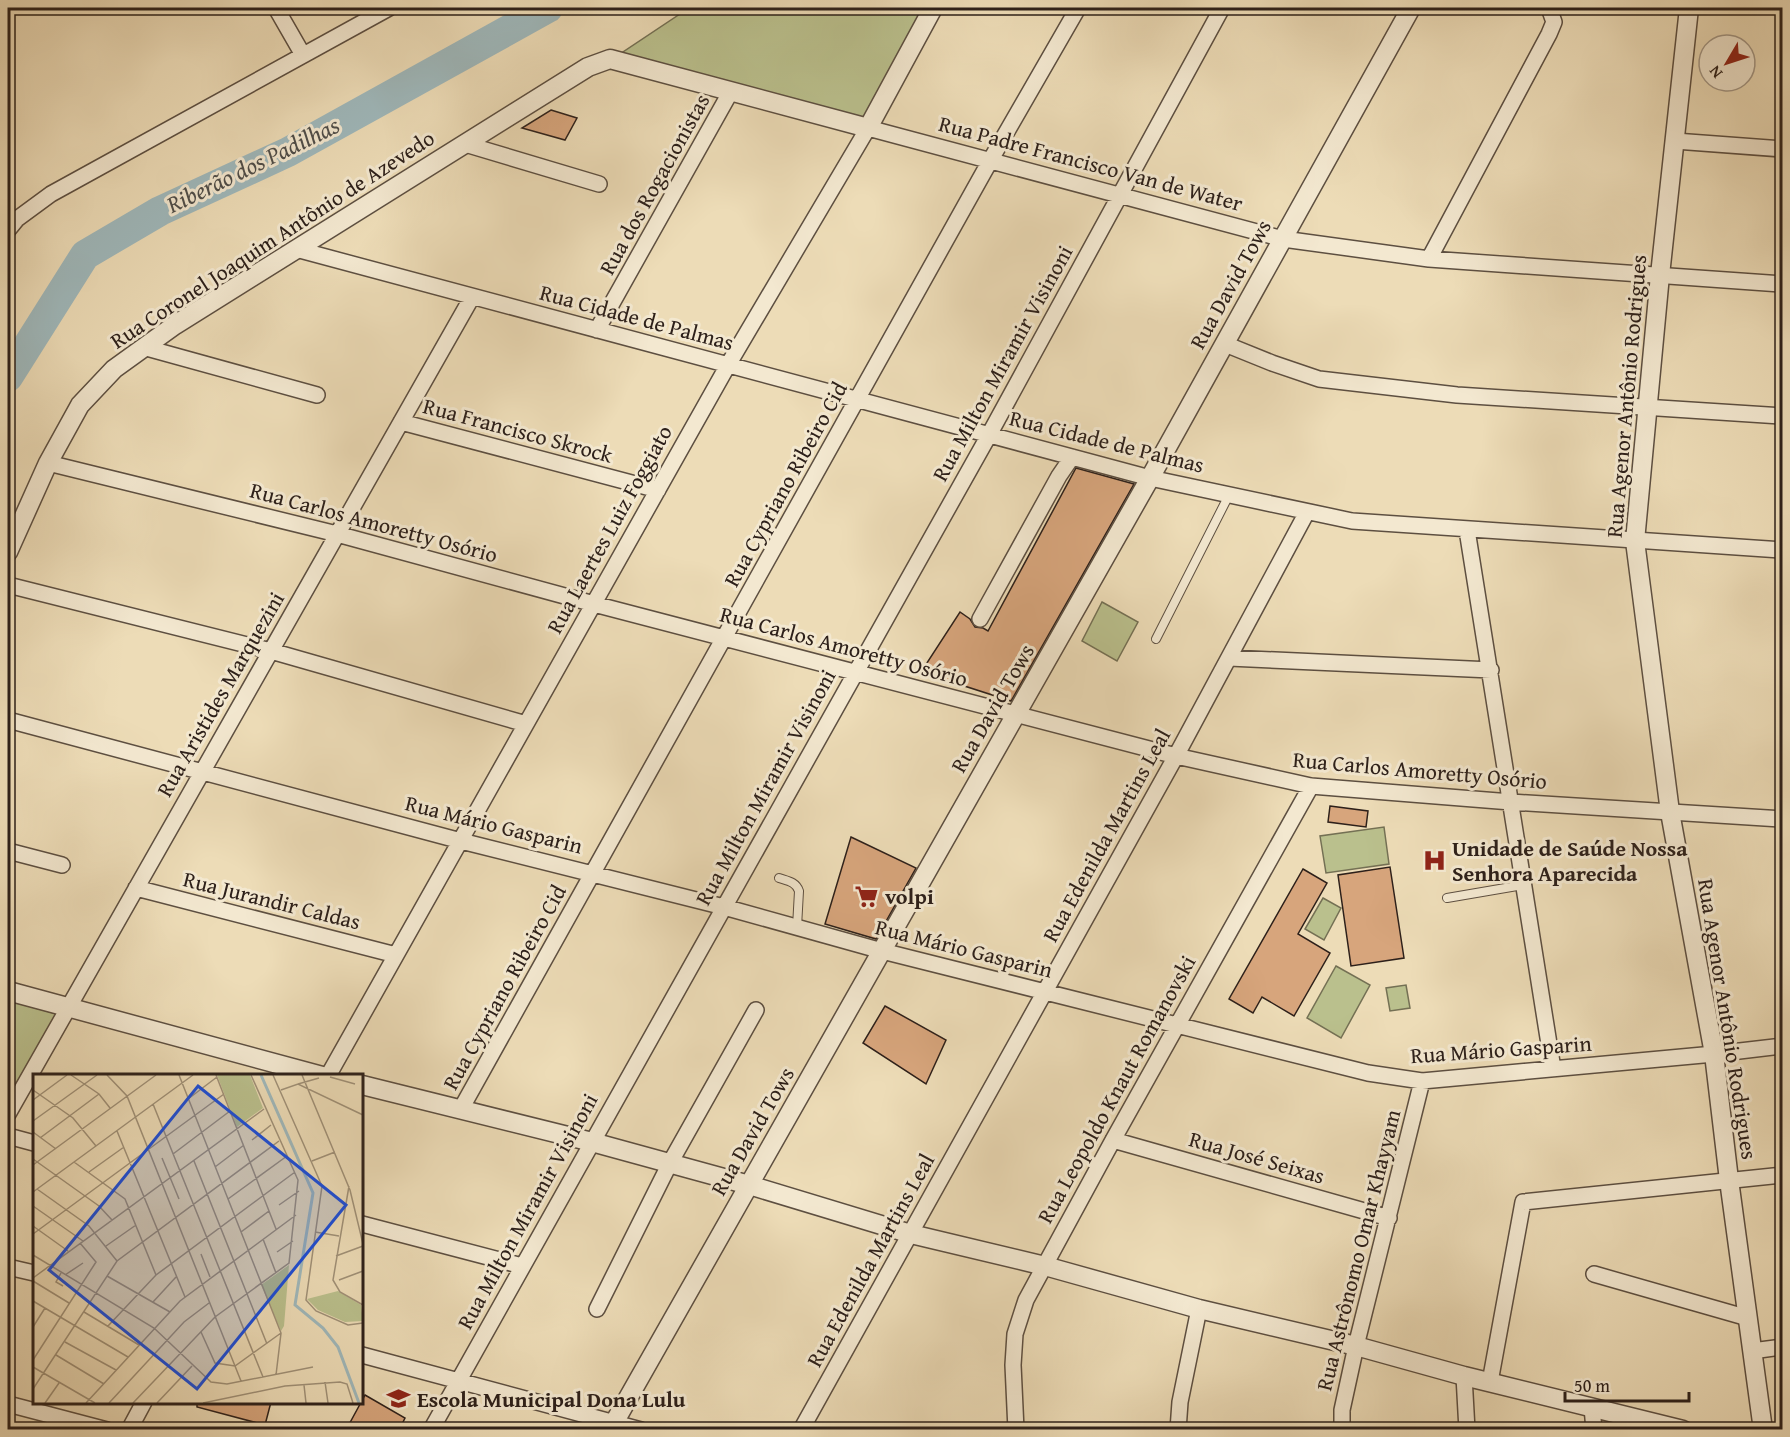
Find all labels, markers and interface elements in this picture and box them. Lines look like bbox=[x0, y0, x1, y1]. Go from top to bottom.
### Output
north arrow bbox=[1697, 33, 1757, 93]
text: N bbox=[1702, 60, 1728, 84]
street label: Rua dos Rogacionistas bbox=[591, 88, 717, 280]
water label: Riberão dos Padilhas bbox=[159, 107, 346, 222]
street label: Rua Padre Francisco Van de Water bbox=[935, 107, 1247, 219]
street label: Rua Coronel Joaquim Antônio de Azevedo bbox=[104, 122, 440, 356]
street label: Rua David Tows bbox=[1181, 213, 1279, 355]
street label: Rua Milton Miramir Visinoni bbox=[924, 239, 1080, 487]
street label: Rua Agenor Antônio Rodrigues bbox=[1598, 253, 1654, 539]
street label: Rua Cidade de Palmas bbox=[537, 276, 737, 358]
street label: Rua Cypriano Ribeiro Cid bbox=[715, 375, 855, 592]
street label: Rua Francisco Skrock bbox=[420, 389, 617, 471]
street label: Rua Cidade de Palmas bbox=[1006, 401, 1208, 481]
street label: Rua Laertes Luiz Foggiato bbox=[538, 419, 680, 639]
street label: Rua Carlos Amoretty Osório bbox=[247, 474, 501, 570]
street label: Rua Aristides Marquezini bbox=[148, 586, 292, 802]
street label: Rua Carlos Amoretty Osório bbox=[717, 598, 971, 694]
street label: Rua David Tows bbox=[942, 638, 1042, 778]
street label: Rua Milton Miramir Visinoni bbox=[687, 663, 843, 911]
street label: Rua Edenilda Martins Leal bbox=[1034, 722, 1178, 948]
street label: Rua Carlos Amoretty Osório bbox=[1292, 743, 1548, 797]
street label: Rua Mário Gasparin bbox=[402, 787, 587, 862]
place label: Unidade de Saúde Nossa Senhora Aparecida bbox=[1452, 832, 1688, 889]
hospital icon: Unidade de Saúde Nossa Senhora Aparecida bbox=[1421, 848, 1447, 874]
street label: Rua Jurandir Caldas bbox=[180, 863, 364, 937]
street label: Rua Agenor Antônio Rodrigues bbox=[1690, 876, 1766, 1162]
street label: Rua Cypriano Ribeiro Cid bbox=[434, 878, 574, 1095]
place label: volpi bbox=[885, 880, 934, 912]
supermarket icon: volpi bbox=[854, 883, 880, 909]
street label: Rua Mário Gasparin bbox=[872, 911, 1057, 986]
street label: Rua Leopoldo Knaut Romanovski bbox=[1029, 949, 1203, 1229]
street label: Rua Mário Gasparin bbox=[1409, 1027, 1593, 1071]
street label: Rua David Tows bbox=[702, 1061, 802, 1201]
inset map bbox=[33, 1074, 363, 1404]
street label: Rua Milton Miramir Visinoni bbox=[449, 1087, 605, 1335]
street label: Rua Astrônomo Omar Khayyam bbox=[1308, 1106, 1408, 1394]
street label: Rua José Seixas bbox=[1186, 1122, 1328, 1192]
street label: Rua Edenilda Martins Leal bbox=[798, 1147, 942, 1373]
scale bar bbox=[1565, 1365, 1690, 1403]
text: 50 m bbox=[1574, 1372, 1610, 1399]
place label: Escola Municipal Dona Lulu bbox=[417, 1383, 686, 1415]
school or university icon: Escola Municipal Dona Lulu bbox=[386, 1386, 412, 1412]

